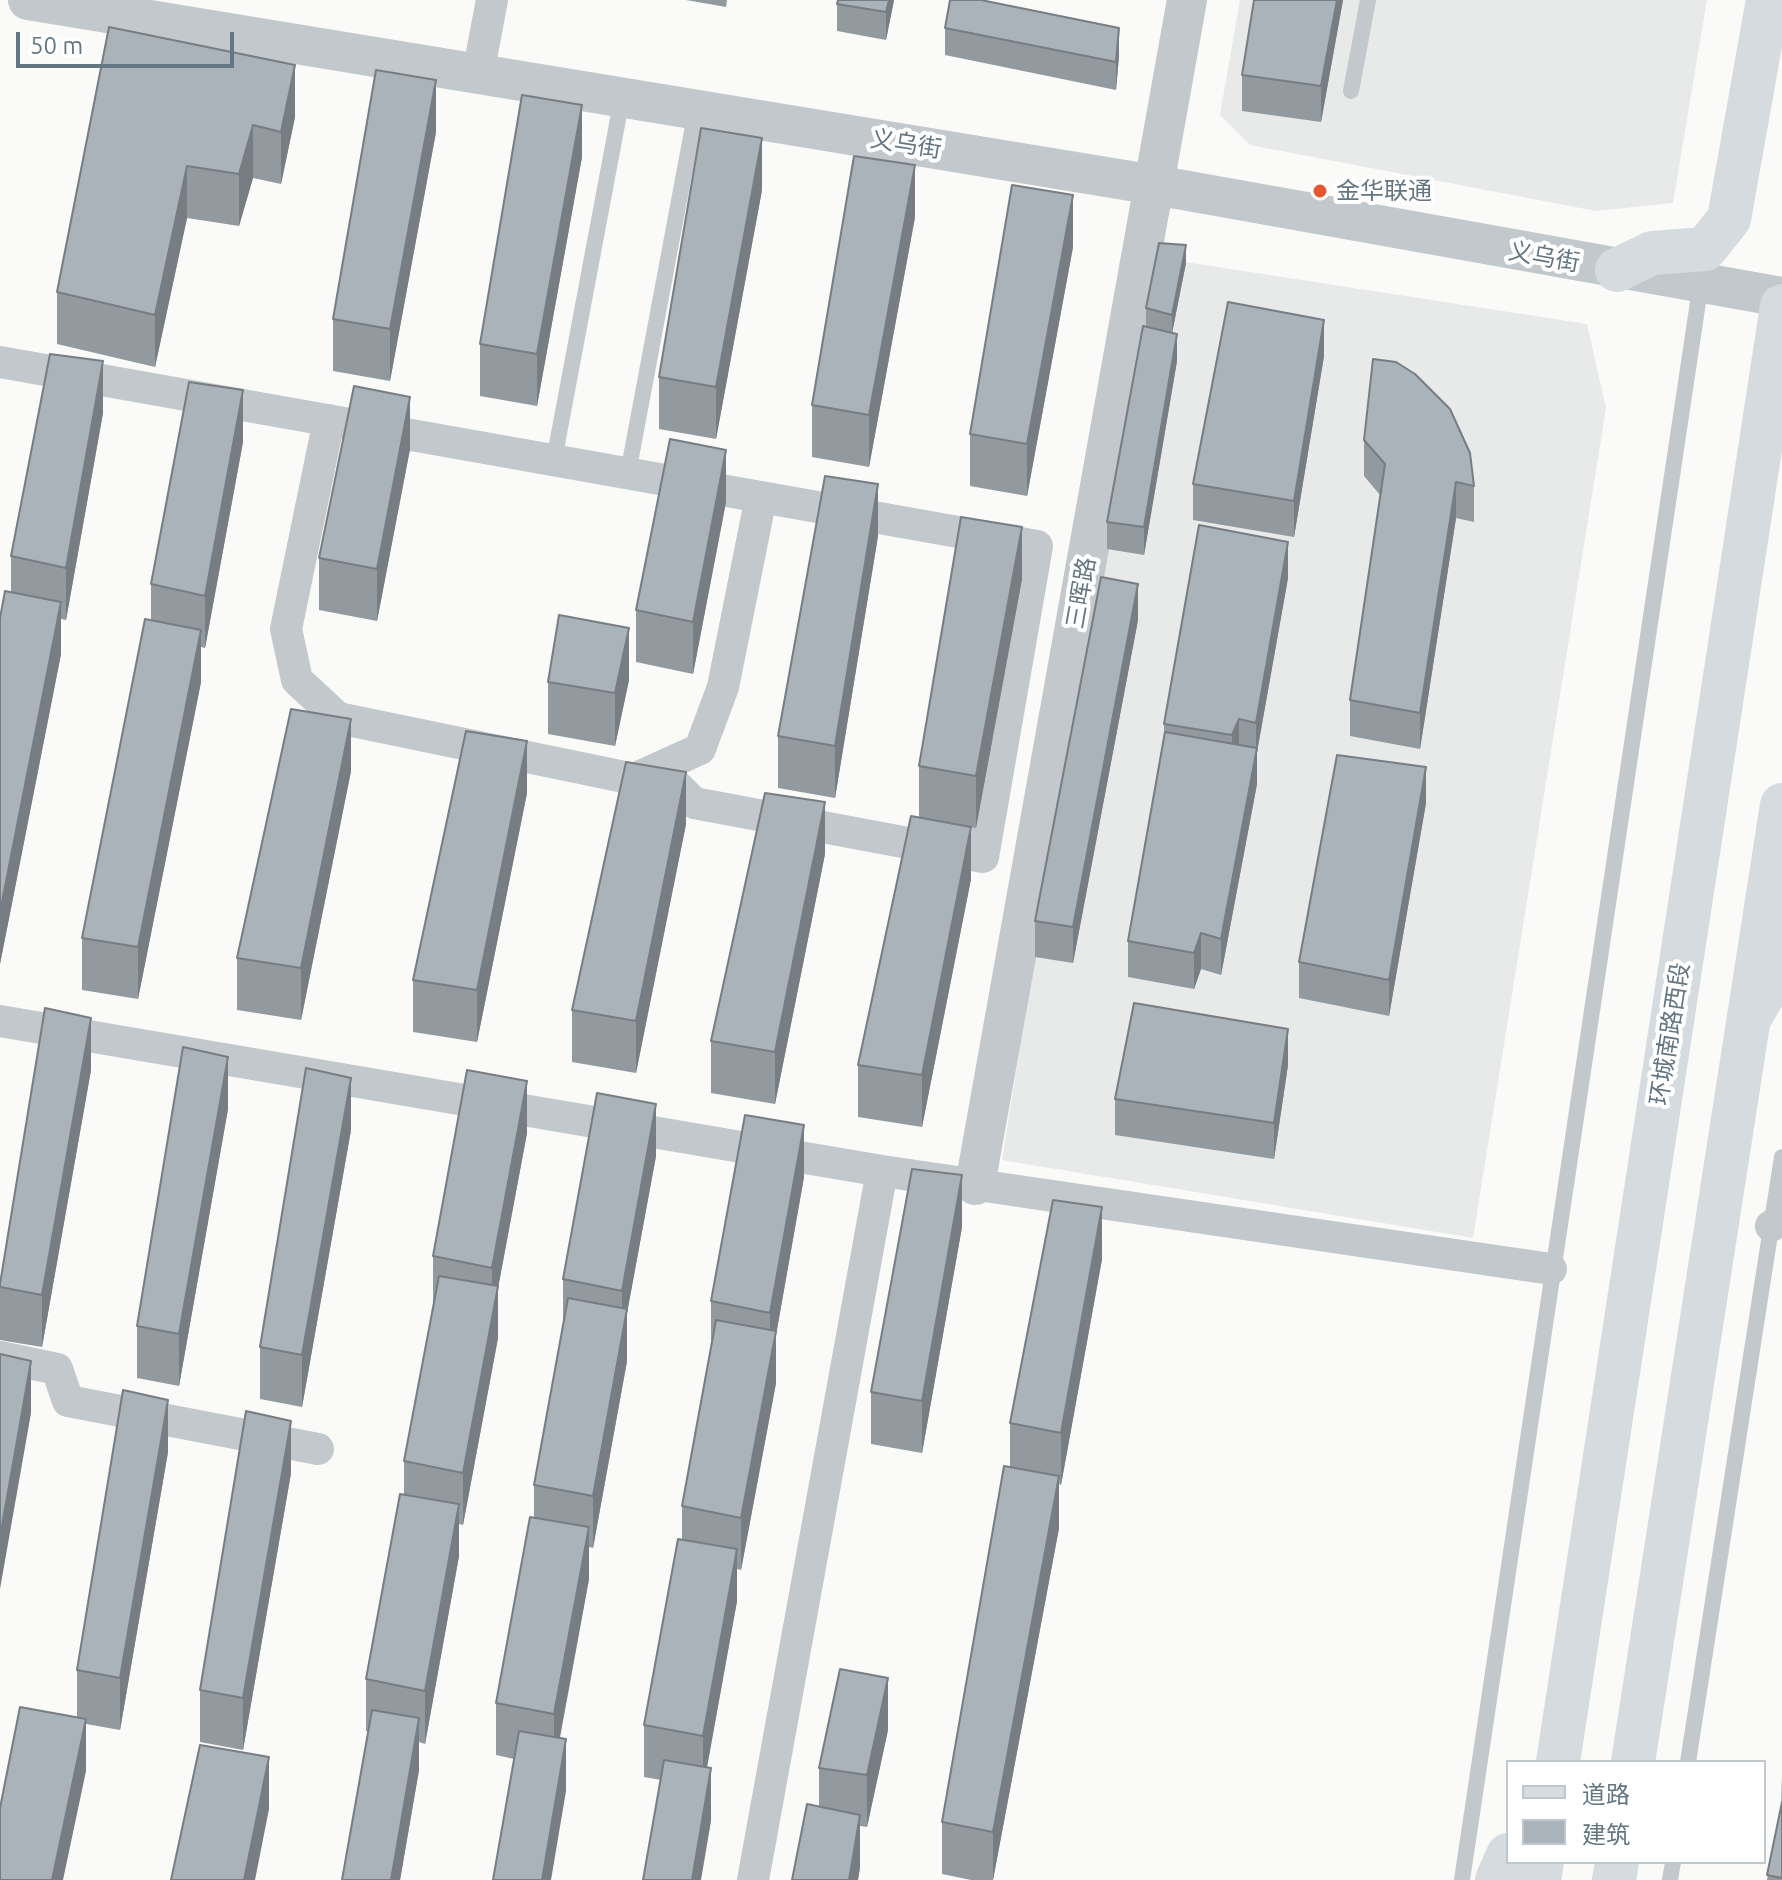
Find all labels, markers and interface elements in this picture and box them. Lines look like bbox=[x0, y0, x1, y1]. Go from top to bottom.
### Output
scale bar bbox=[20, 16, 238, 66]
text: 50 m bbox=[30, 32, 83, 59]
street label: 义乌街 bbox=[868, 124, 944, 164]
place label: 金华联通 bbox=[1336, 177, 1432, 205]
marker: 金华联通 bbox=[1311, 182, 1329, 200]
street label: 义乌街 bbox=[1506, 237, 1582, 277]
street label: 三晖路 bbox=[1061, 555, 1101, 631]
street label: 环城南路西段 bbox=[1645, 961, 1695, 1107]
legend bbox=[1506, 1760, 1766, 1864]
text: 道路 bbox=[1582, 1781, 1630, 1808]
text: 建筑 bbox=[1582, 1821, 1630, 1848]

